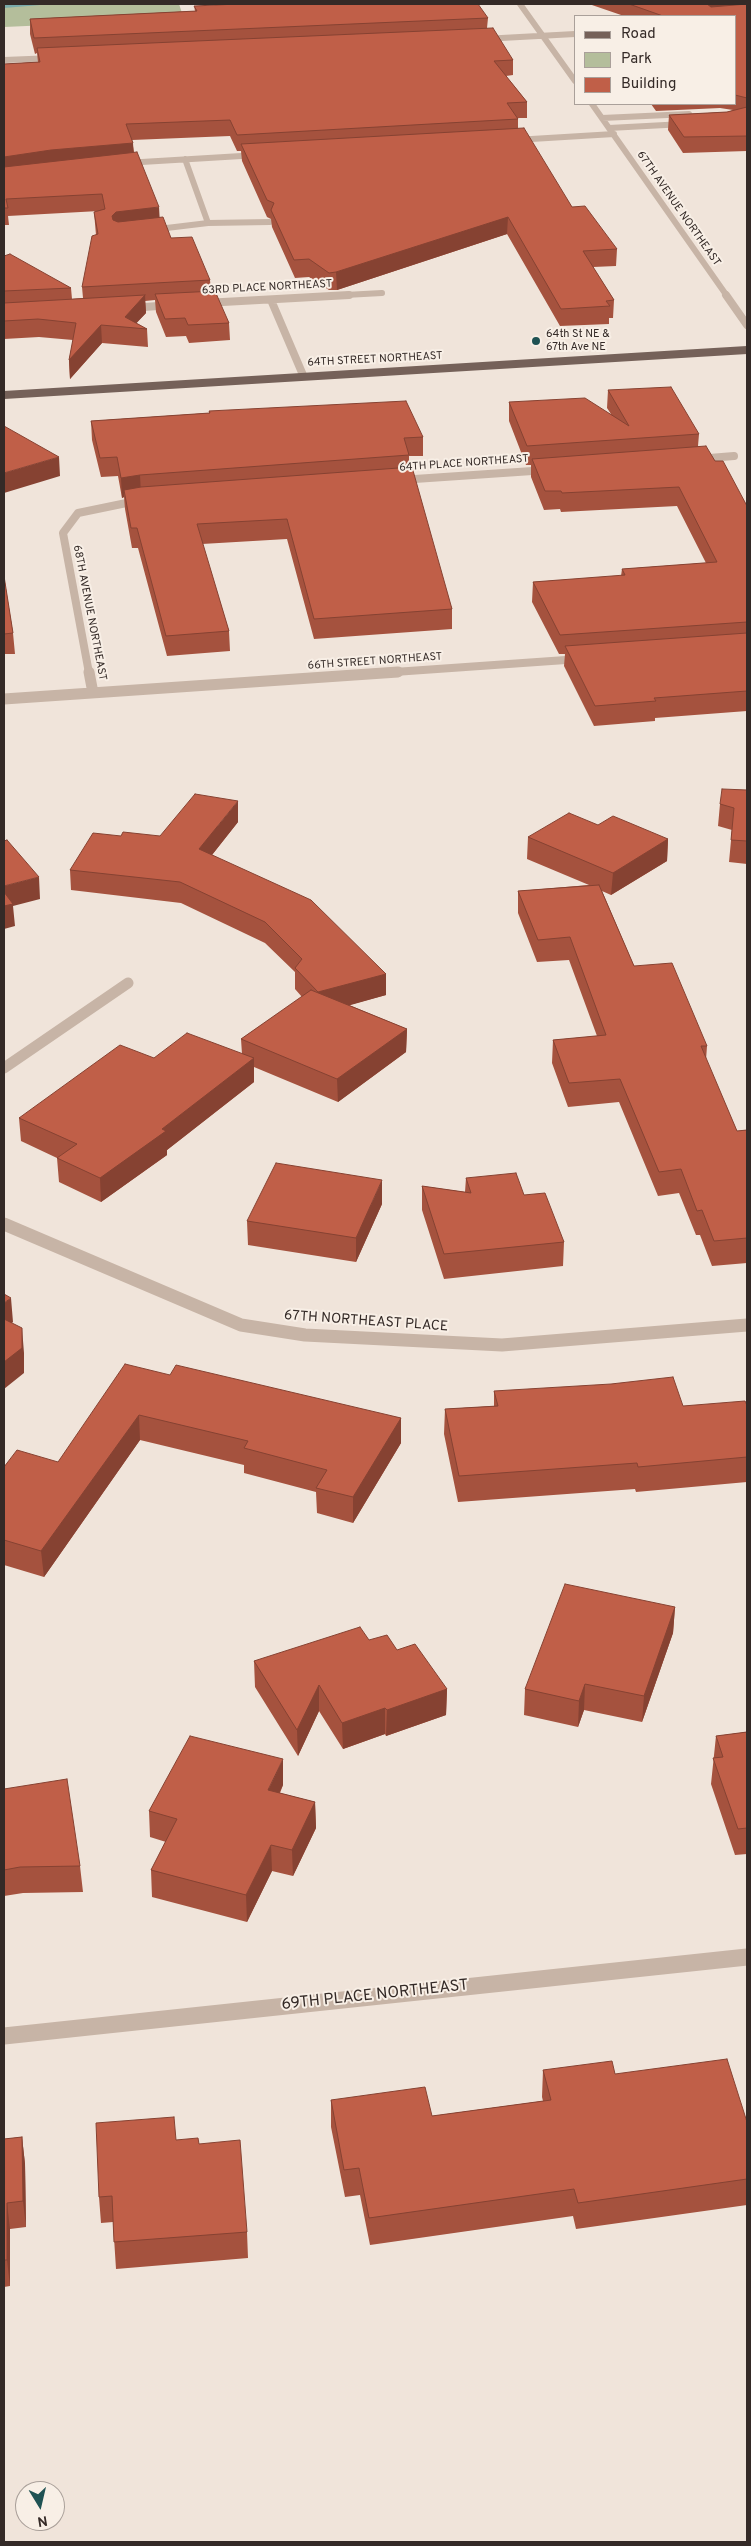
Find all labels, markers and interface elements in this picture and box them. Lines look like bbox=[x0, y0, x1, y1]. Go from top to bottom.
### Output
legend bbox=[574, 15, 736, 105]
text: Road bbox=[621, 25, 656, 44]
text: Park bbox=[621, 50, 652, 69]
text: Building bbox=[621, 75, 676, 94]
street label: 67TH AVENUE NORTHEAST bbox=[633, 149, 723, 269]
street label: 63RD PLACE NORTHEAST bbox=[201, 278, 333, 298]
place label: 64th St NE & 67th Ave NE bbox=[546, 328, 610, 354]
marker: 64th St NE & 67th Ave NE bbox=[530, 335, 542, 347]
street label: 64TH STREET NORTHEAST bbox=[307, 350, 443, 370]
street label: 64TH PLACE NORTHEAST bbox=[399, 453, 529, 475]
street label: 68TH AVENUE NORTHEAST bbox=[69, 544, 109, 682]
street label: 66TH STREET NORTHEAST bbox=[307, 651, 443, 673]
street label: 67TH NORTHEAST PLACE bbox=[283, 1308, 449, 1336]
street label: 69TH PLACE NORTHEAST bbox=[281, 1977, 469, 2015]
north arrow bbox=[15, 2481, 65, 2531]
text: N bbox=[36, 2511, 49, 2530]

